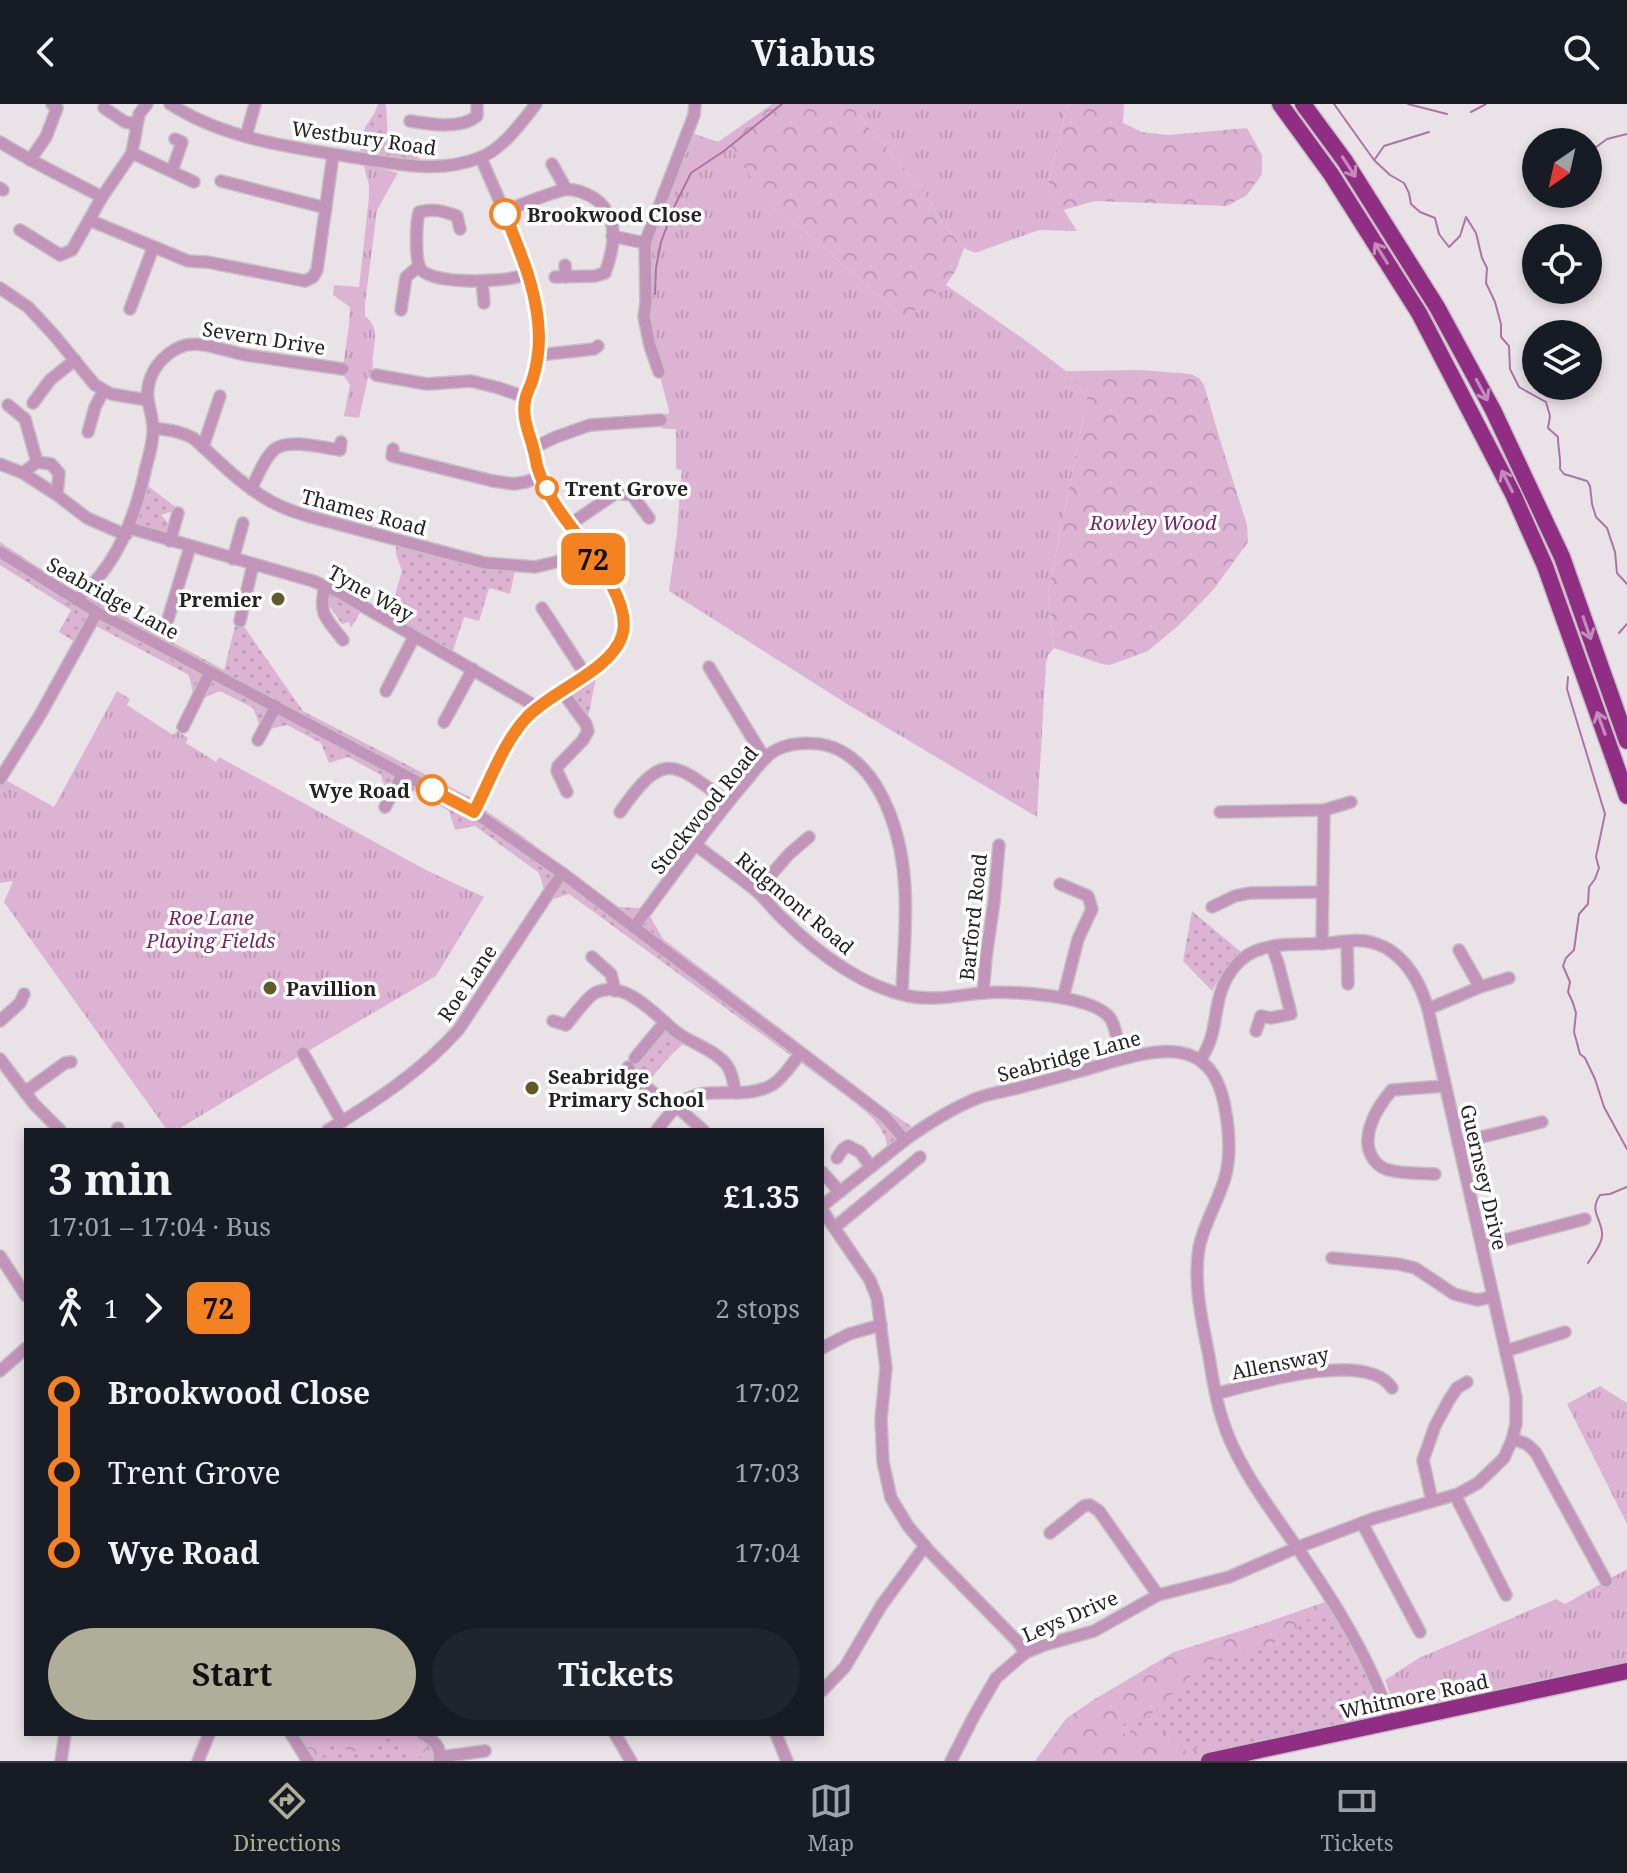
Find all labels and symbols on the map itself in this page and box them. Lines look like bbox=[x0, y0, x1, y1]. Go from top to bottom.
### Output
street label: Westbury Road bbox=[290, 114, 438, 162]
north arrow bbox=[1522, 128, 1602, 208]
one-way arrow bbox=[1340, 156, 1357, 178]
marker: Brookwood Close bbox=[490, 199, 520, 229]
place label: Brookwood Close bbox=[527, 201, 702, 228]
one-way arrow bbox=[1373, 242, 1389, 265]
street label: Severn Drive bbox=[201, 315, 327, 361]
one-way arrow bbox=[1475, 378, 1490, 402]
one-way arrow bbox=[1498, 469, 1514, 493]
place label: Trent Grove bbox=[565, 475, 688, 502]
marker: Trent Grove bbox=[536, 477, 558, 499]
street label: Thames Road bbox=[299, 482, 429, 542]
park label: Rowley Wood bbox=[1088, 509, 1217, 536]
line badge: 72 bbox=[557, 533, 629, 585]
street label: Seabridge Lane bbox=[42, 551, 184, 645]
street label: Tyne Way bbox=[323, 558, 419, 628]
place label: Premier bbox=[179, 586, 263, 613]
marker: Premier bbox=[269, 590, 287, 608]
one-way arrow bbox=[1580, 615, 1595, 640]
one-way arrow bbox=[1592, 711, 1607, 736]
street label: Stockwood Road bbox=[644, 740, 764, 880]
marker: Wye Road bbox=[417, 775, 447, 805]
place label: Wye Road bbox=[309, 777, 410, 804]
street label: Ridgmont Road bbox=[730, 846, 860, 960]
street label: Barford Road bbox=[953, 852, 993, 982]
park label: Roe Lane Playing Fields bbox=[145, 904, 276, 954]
street label: Roe Lane bbox=[431, 939, 503, 1027]
place label: Pavillion bbox=[286, 975, 377, 1002]
marker: Pavillion bbox=[261, 979, 279, 997]
street label: Seabridge Lane bbox=[994, 1024, 1144, 1088]
place label: Seabridge Primary School bbox=[548, 1063, 704, 1113]
marker: Seabridge Primary School bbox=[523, 1079, 541, 1097]
street label: Guernsey Drive bbox=[1454, 1101, 1514, 1253]
street label: Allensway bbox=[1229, 1340, 1332, 1386]
street label: Leys Drive bbox=[1018, 1584, 1122, 1648]
street label: Whitmore Road bbox=[1337, 1667, 1491, 1725]

